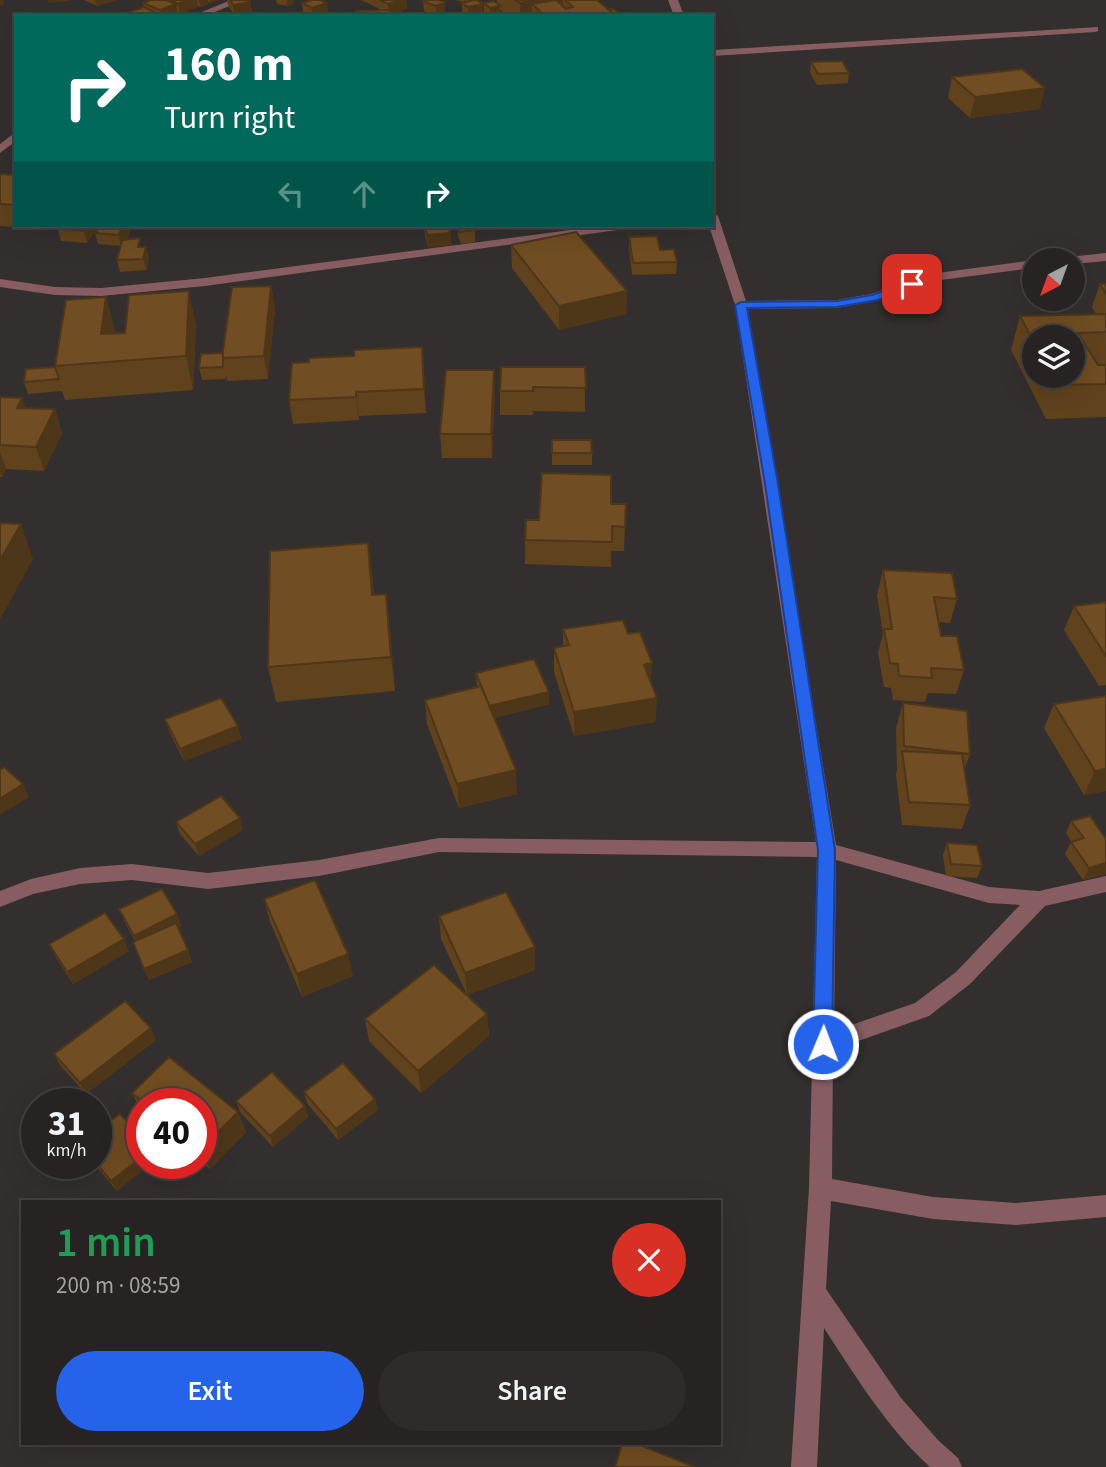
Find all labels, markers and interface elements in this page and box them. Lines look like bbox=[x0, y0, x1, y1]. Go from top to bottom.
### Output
text: 160 m bbox=[164, 30, 293, 100]
icon: right bbox=[49, 42, 140, 133]
text: Turn right bbox=[164, 95, 295, 141]
icon: left bbox=[272, 175, 310, 213]
icon: ahead bbox=[345, 175, 383, 213]
icon: right bbox=[418, 175, 456, 213]
north arrow bbox=[1022, 248, 1085, 312]
map controls bbox=[1022, 248, 1085, 388]
pin bbox=[882, 254, 942, 314]
icon: arrive bbox=[893, 265, 931, 303]
button: layers bbox=[1022, 325, 1085, 388]
position arrow bbox=[786, 1007, 860, 1081]
speed limit sign: 40 bbox=[126, 1088, 217, 1179]
text: 31 bbox=[48, 1099, 85, 1149]
text: km/h bbox=[47, 1138, 86, 1163]
text: 1 min bbox=[56, 1213, 156, 1273]
button: close bbox=[612, 1223, 686, 1297]
text: 200 m · 08:59 bbox=[56, 1269, 180, 1302]
button: Exit bbox=[56, 1351, 364, 1431]
button: Share bbox=[378, 1351, 686, 1431]

